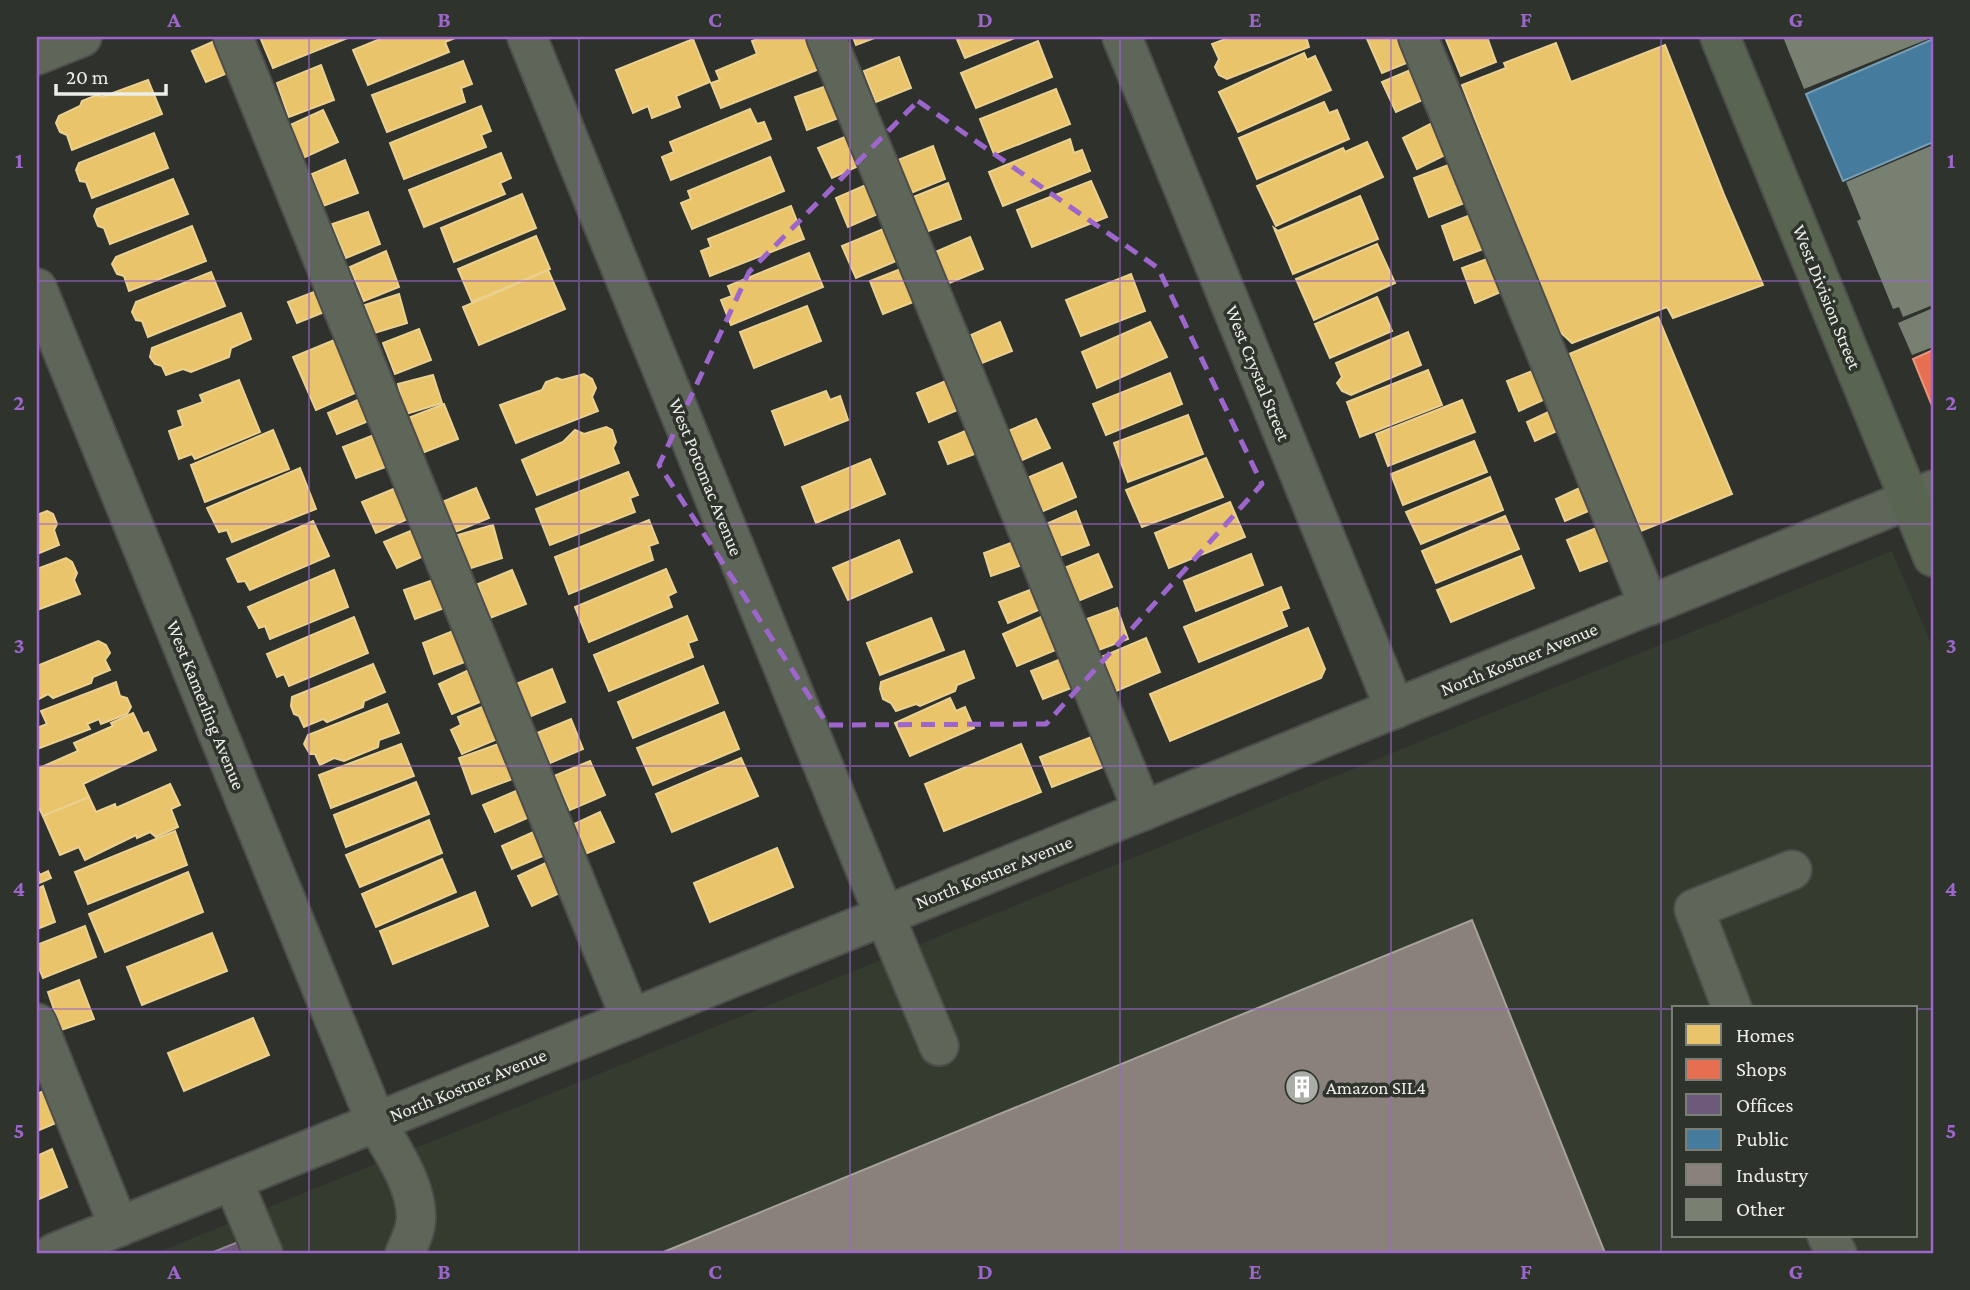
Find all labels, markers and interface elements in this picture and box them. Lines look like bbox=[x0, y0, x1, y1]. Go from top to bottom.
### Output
text: A bbox=[166, 6, 181, 32]
text: B bbox=[437, 6, 451, 32]
text: C bbox=[708, 6, 722, 32]
text: D bbox=[977, 6, 993, 32]
text: E bbox=[1248, 6, 1262, 32]
text: F bbox=[1520, 6, 1532, 32]
text: G bbox=[1789, 6, 1804, 32]
scale bar bbox=[56, 52, 166, 96]
text: 20 m bbox=[66, 65, 109, 89]
text: 1 bbox=[15, 147, 24, 173]
text: 1 bbox=[1947, 147, 1956, 173]
street label: West Division Street bbox=[1788, 222, 1866, 373]
street label: West Crystal Street bbox=[1221, 302, 1295, 445]
text: 2 bbox=[13, 389, 25, 415]
text: 2 bbox=[1945, 389, 1957, 415]
street label: West Potomac Avenue bbox=[665, 395, 747, 559]
street label: West Kamerling Avenue bbox=[162, 617, 250, 793]
street label: North Kostner Avenue bbox=[1438, 618, 1600, 700]
text: 3 bbox=[13, 632, 25, 658]
text: 3 bbox=[1945, 632, 1957, 658]
street label: North Kostner Avenue bbox=[913, 831, 1075, 913]
text: 4 bbox=[13, 875, 25, 901]
text: 4 bbox=[1945, 875, 1957, 901]
legend bbox=[1672, 1006, 1918, 1238]
text: Homes bbox=[1736, 1023, 1795, 1047]
street label: North Kostner Avenue bbox=[387, 1044, 549, 1126]
text: Shops bbox=[1736, 1057, 1787, 1081]
building icon: Amazon SIL4 bbox=[1283, 1068, 1321, 1106]
place label: Amazon SIL4 bbox=[1326, 1077, 1426, 1098]
text: Offices bbox=[1736, 1093, 1794, 1117]
text: 5 bbox=[13, 1117, 25, 1143]
text: 5 bbox=[1945, 1117, 1957, 1143]
text: Public bbox=[1736, 1127, 1788, 1151]
text: Industry bbox=[1736, 1163, 1809, 1187]
text: Other bbox=[1736, 1197, 1786, 1221]
text: A bbox=[166, 1258, 181, 1284]
text: B bbox=[437, 1258, 451, 1284]
text: C bbox=[708, 1258, 722, 1284]
text: D bbox=[977, 1258, 993, 1284]
text: E bbox=[1248, 1258, 1262, 1284]
text: F bbox=[1520, 1258, 1532, 1284]
text: G bbox=[1789, 1258, 1804, 1284]

